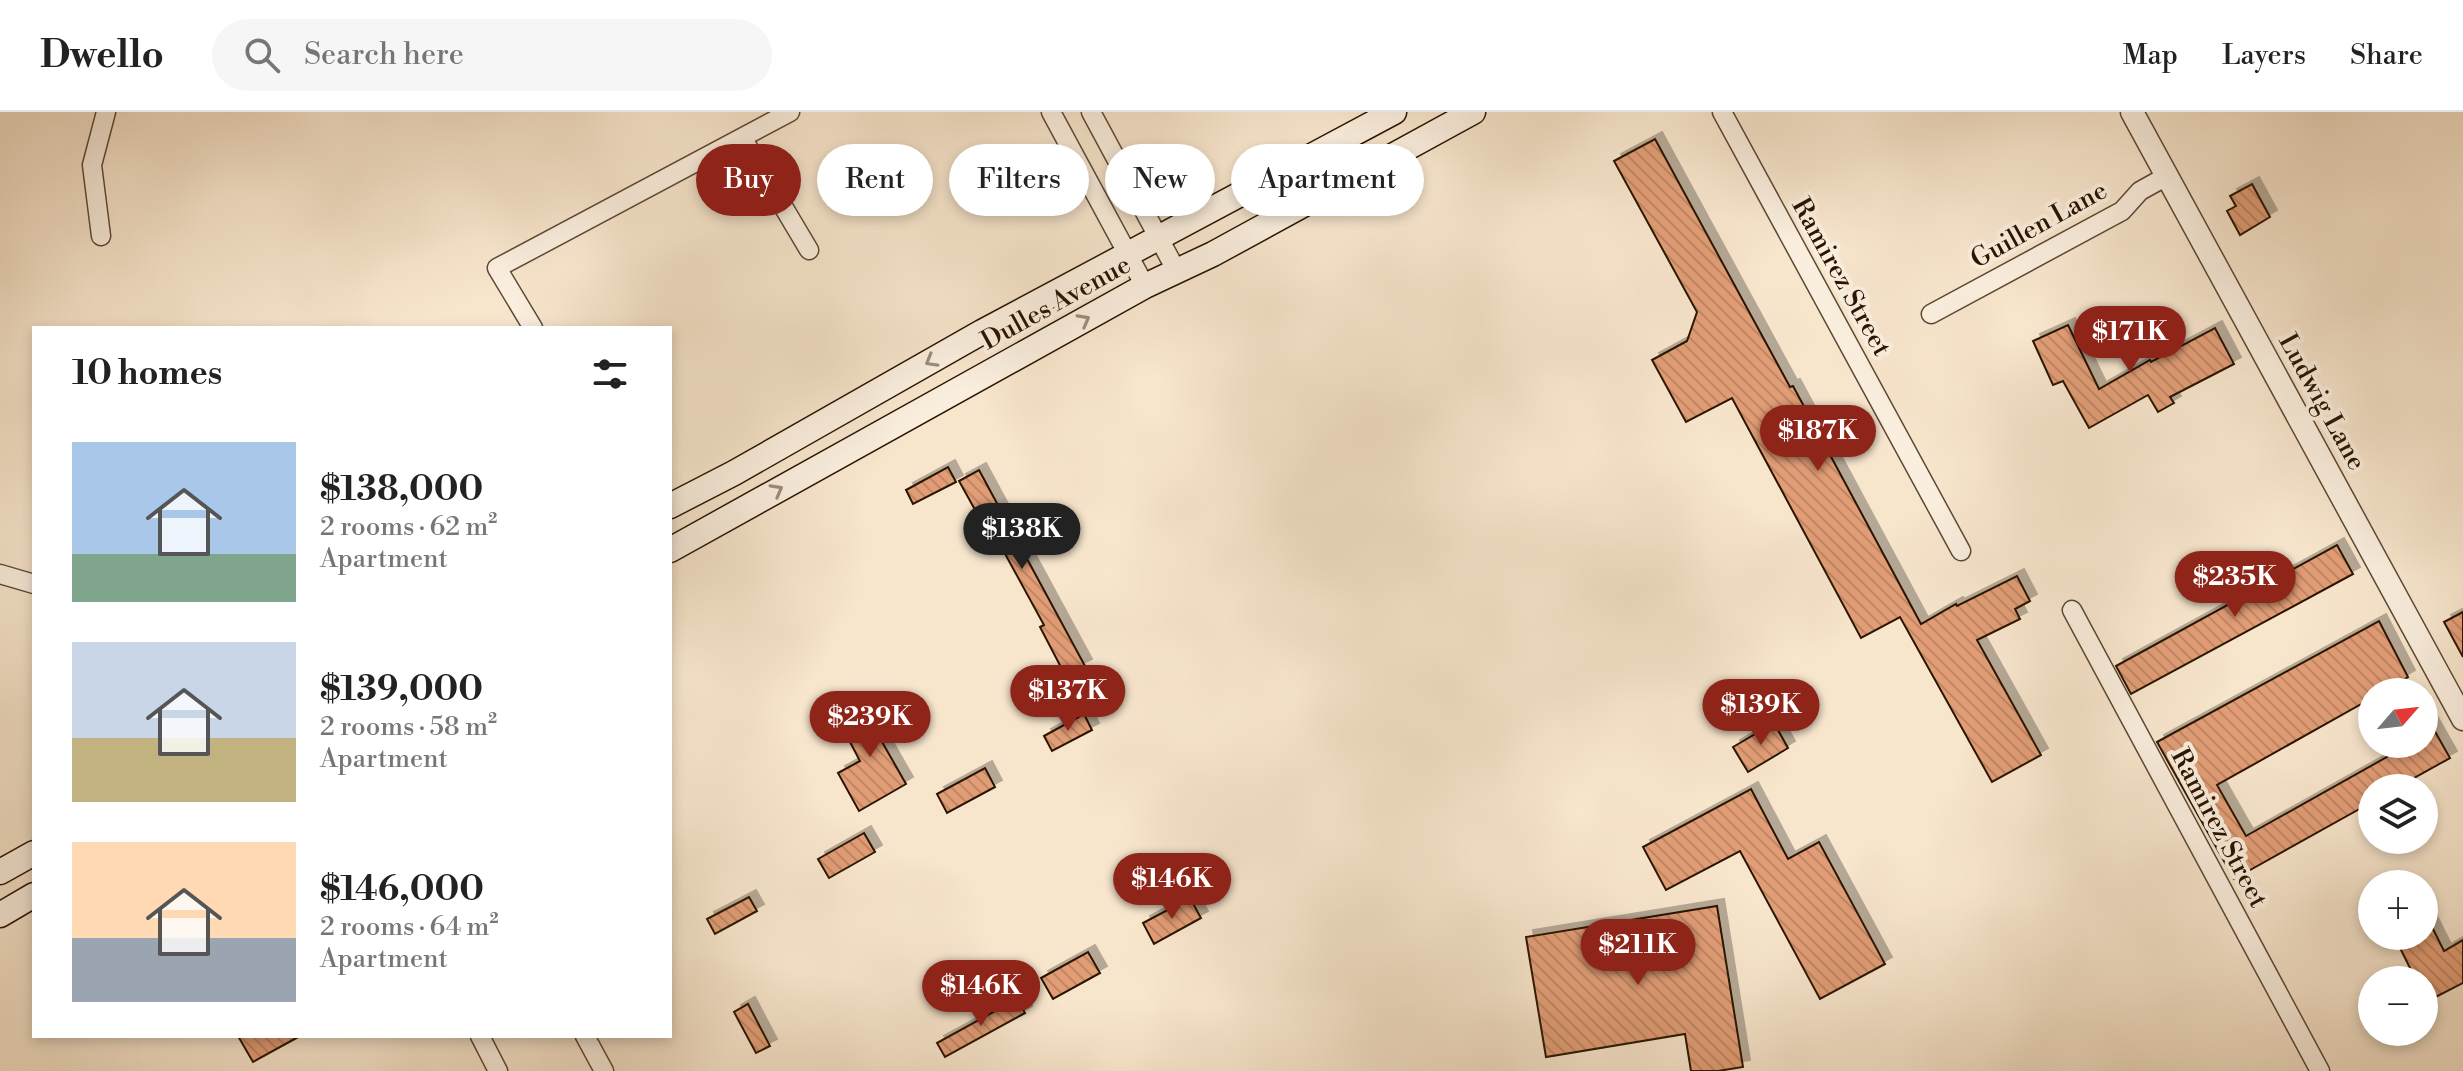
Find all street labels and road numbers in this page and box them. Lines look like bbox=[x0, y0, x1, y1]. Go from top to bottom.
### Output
street label: Guillen Lane bbox=[1965, 174, 2113, 276]
street label: Ramirez Street bbox=[1784, 192, 1898, 362]
street label: Dulles Avenue bbox=[976, 249, 1136, 357]
street label: Ludwig Lane bbox=[2271, 328, 2373, 476]
street label: Ramirez Street bbox=[2164, 743, 2274, 913]

